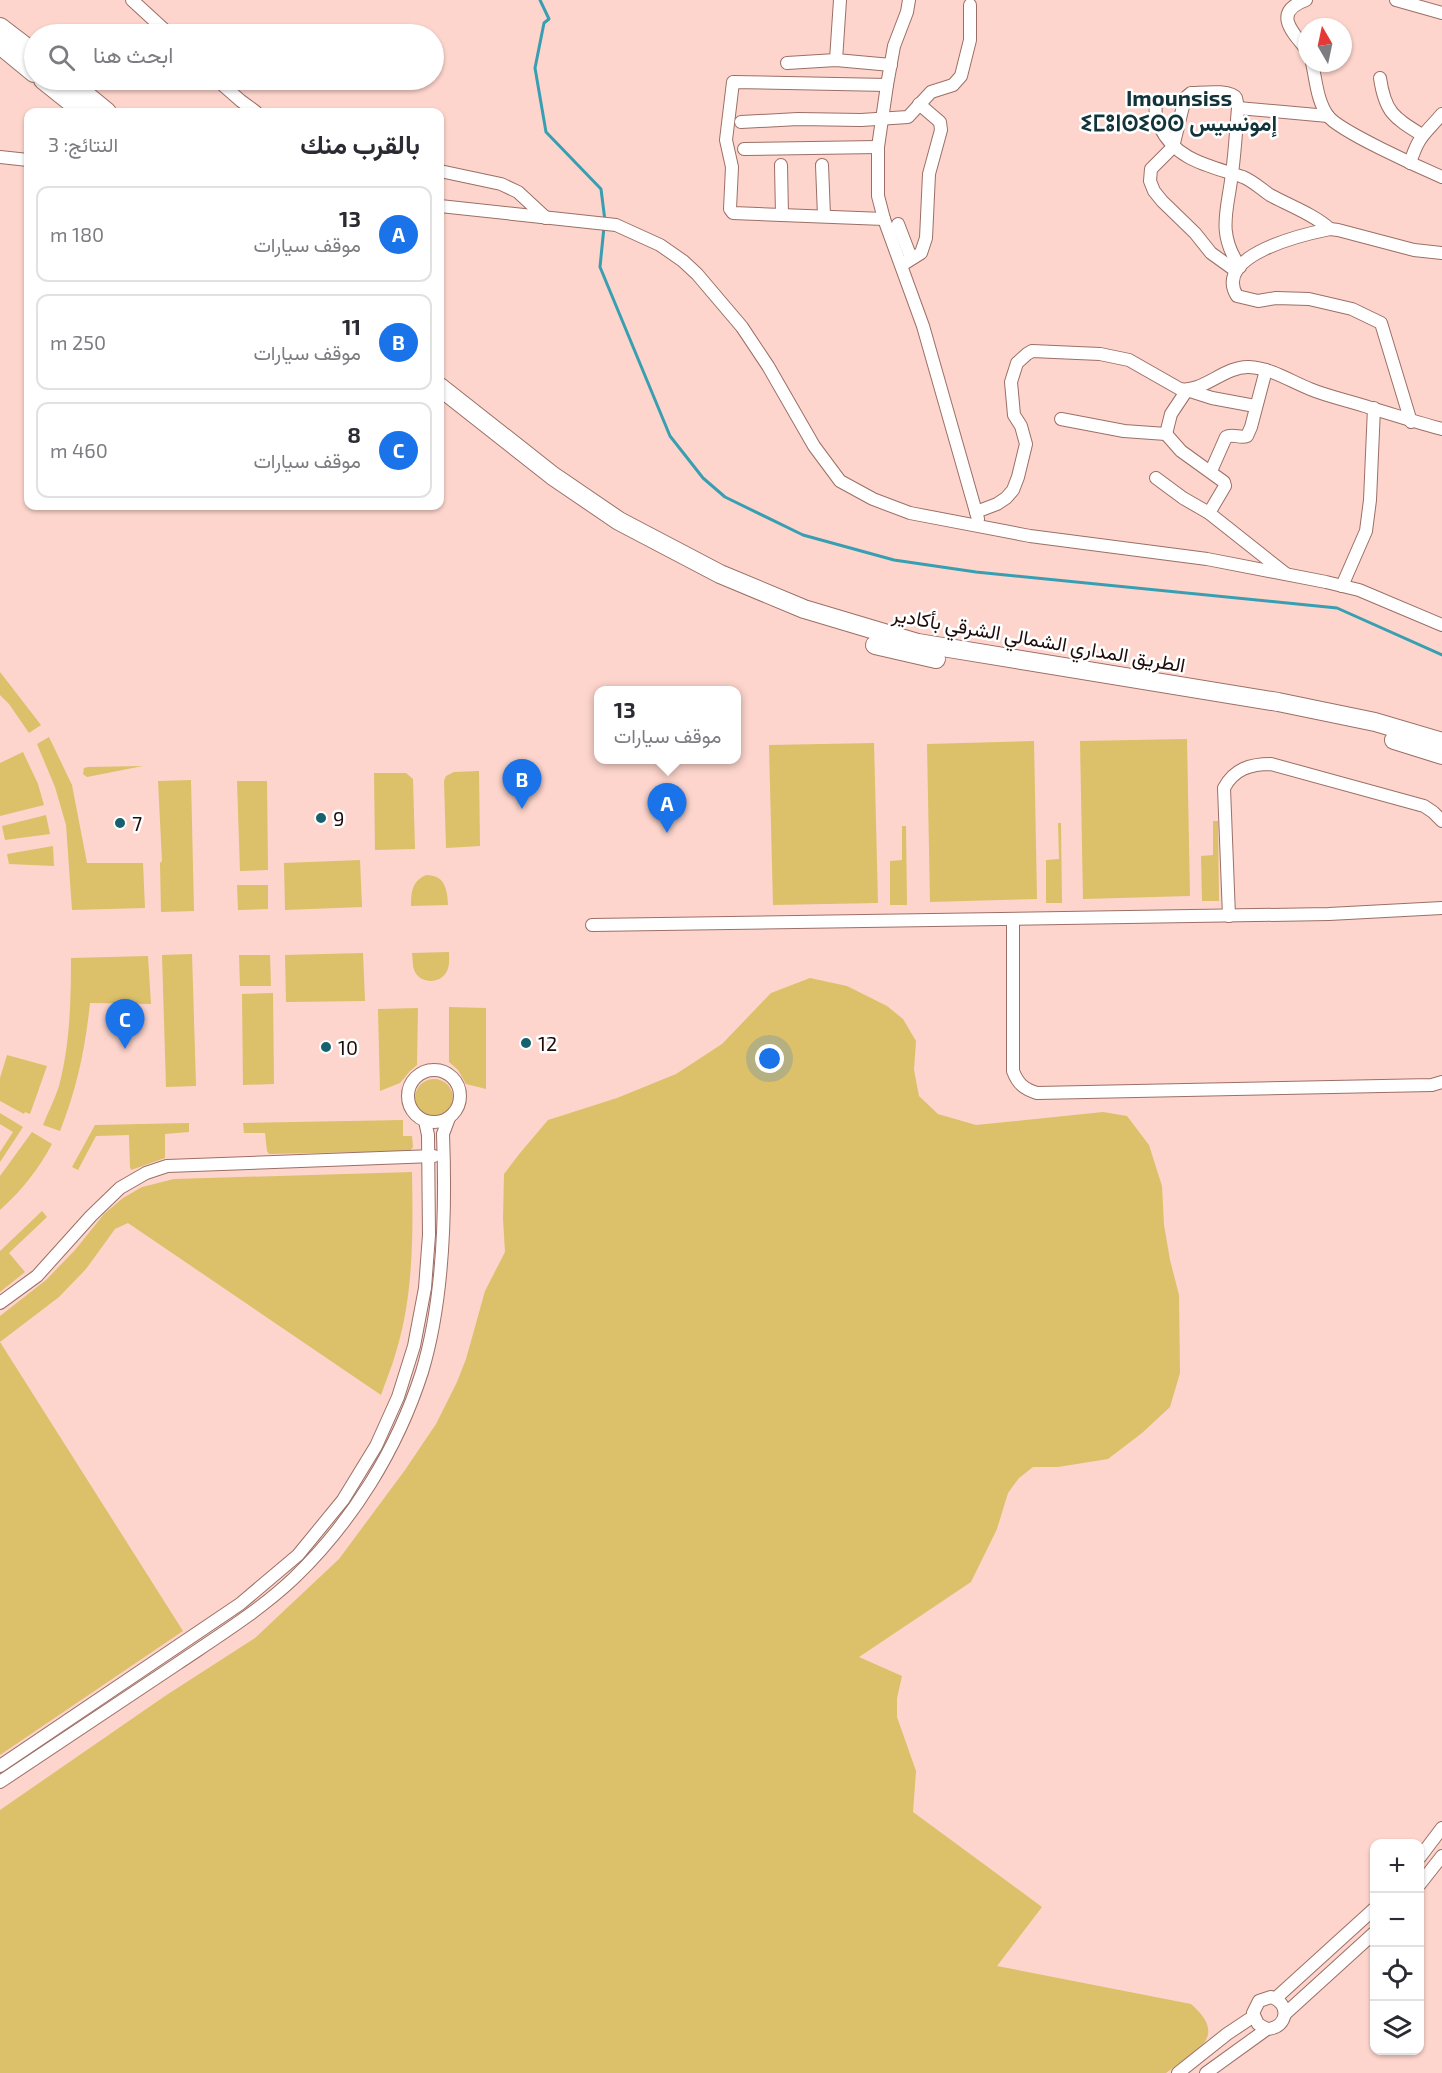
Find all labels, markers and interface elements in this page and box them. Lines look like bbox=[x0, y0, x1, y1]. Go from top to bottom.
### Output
north arrow bbox=[1298, 18, 1352, 72]
search box bbox=[24, 24, 444, 90]
icon: search bbox=[45, 41, 78, 74]
text: ابحث هنا bbox=[93, 41, 173, 67]
district label: Imounsiss ⵉⵎⵓⵏⵙⵉⵙⵙ إمونسيس bbox=[1081, 84, 1277, 138]
text: بالقرب منك bbox=[300, 128, 420, 159]
text: النتائج: 3 bbox=[48, 132, 118, 156]
text: 13 bbox=[339, 205, 361, 231]
text: 180 m bbox=[50, 222, 104, 246]
text: A bbox=[392, 222, 405, 246]
text: موقف سيارات bbox=[253, 232, 361, 256]
text: 11 bbox=[342, 313, 361, 339]
text: 250 m bbox=[50, 330, 106, 354]
text: B bbox=[392, 330, 405, 354]
text: موقف سيارات bbox=[253, 340, 361, 364]
text: 8 bbox=[347, 421, 361, 447]
text: 460 m bbox=[50, 438, 108, 462]
text: C bbox=[393, 438, 404, 462]
text: موقف سيارات bbox=[253, 448, 361, 472]
street label: الطريق المداري الشمالي الشرقي بأكادير bbox=[889, 601, 1187, 683]
popup bbox=[594, 686, 741, 764]
text: 13 bbox=[614, 696, 636, 722]
text: موقف سيارات bbox=[614, 723, 721, 747]
pin: B bbox=[502, 760, 542, 809]
pin: A bbox=[648, 784, 686, 833]
place label: 9 bbox=[333, 806, 344, 830]
place label: 7 bbox=[132, 811, 142, 835]
marker: 9 bbox=[314, 811, 328, 825]
marker: 7 bbox=[113, 816, 127, 830]
pin: C bbox=[106, 1000, 144, 1049]
place label: 12 bbox=[538, 1031, 557, 1055]
place label: 10 bbox=[338, 1035, 358, 1059]
marker: 12 bbox=[519, 1036, 533, 1050]
marker: 10 bbox=[319, 1040, 333, 1054]
your location bbox=[755, 1044, 784, 1073]
map controls bbox=[1370, 1839, 1424, 2055]
button: + bbox=[1370, 1839, 1424, 1893]
button: − bbox=[1370, 1893, 1424, 1947]
button: locate bbox=[1370, 1947, 1424, 2001]
button: layers bbox=[1370, 2001, 1424, 2055]

